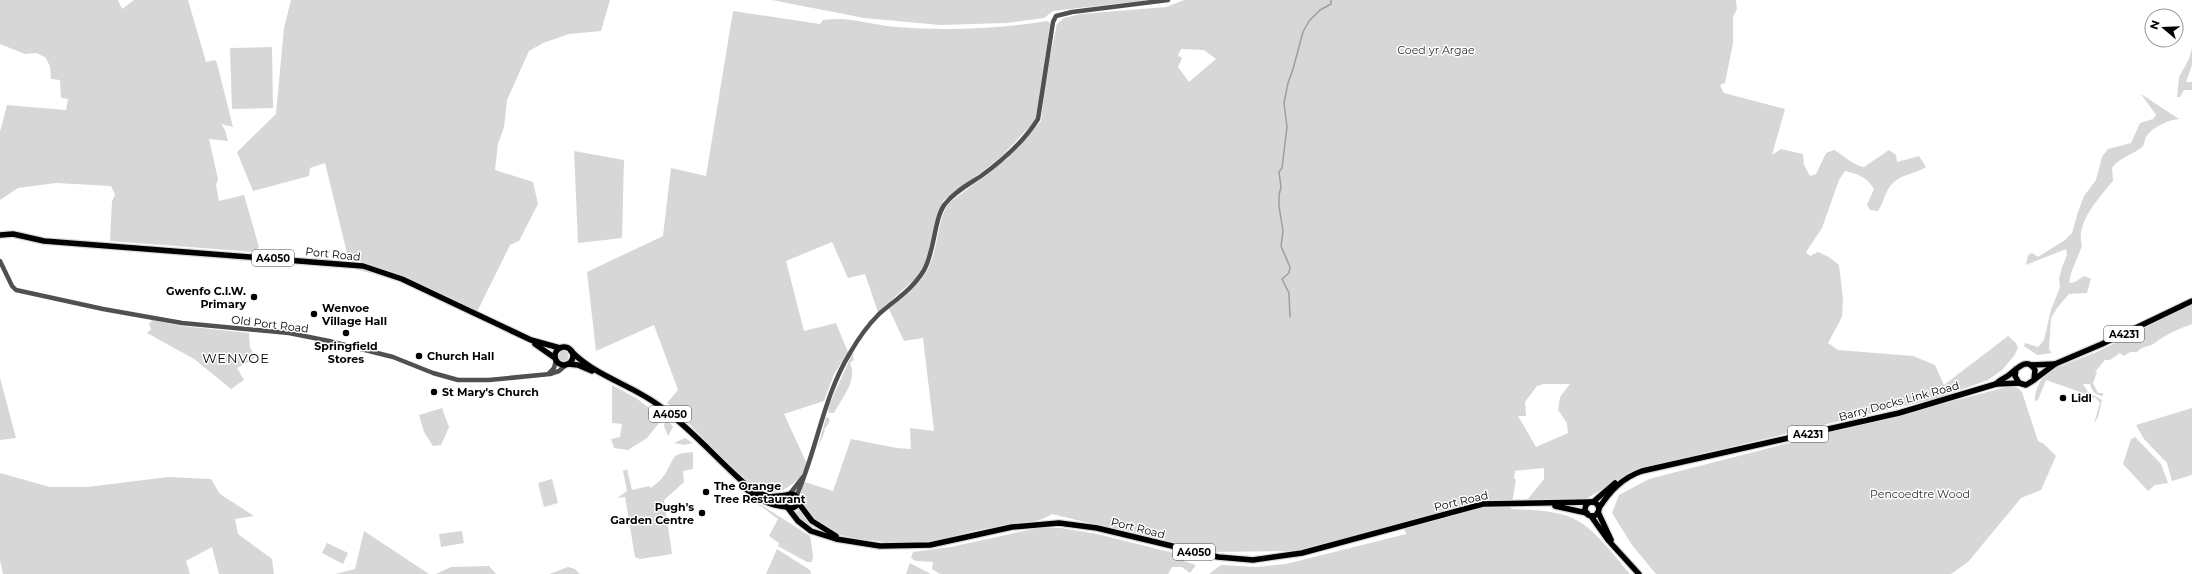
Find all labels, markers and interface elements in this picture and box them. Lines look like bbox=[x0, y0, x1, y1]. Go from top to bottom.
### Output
north arrow bbox=[2144, 8, 2184, 48]
text: N bbox=[2146, 18, 2163, 31]
park label: Coed yr Argae bbox=[1397, 43, 1475, 57]
street label: Port Road bbox=[305, 244, 361, 264]
road number: A4050 bbox=[252, 250, 294, 266]
place label: Gwenfo C.I.W. Primary bbox=[166, 284, 246, 311]
marker: Gwenfo C.I.W. Primary bbox=[249, 292, 259, 302]
place label: Wenvoe Village Hall bbox=[321, 301, 387, 328]
marker: Wenvoe Village Hall bbox=[309, 309, 319, 319]
street label: Old Port Road bbox=[230, 312, 310, 336]
road number: A4231 bbox=[2104, 326, 2144, 342]
marker: Springfield Stores bbox=[341, 328, 351, 338]
place label: Springfield Stores bbox=[314, 339, 378, 366]
place label: Church Hall bbox=[427, 349, 494, 363]
district label: WENVOE bbox=[202, 350, 270, 366]
marker: Church Hall bbox=[414, 351, 424, 361]
street label: Barry Docks Link Road bbox=[1837, 378, 1961, 424]
place label: St Mary's Church bbox=[442, 385, 539, 399]
marker: St Mary's Church bbox=[429, 387, 439, 397]
place label: Lidl bbox=[2071, 391, 2092, 405]
marker: Lidl bbox=[2058, 393, 2068, 403]
road number: A4050 bbox=[649, 406, 691, 422]
road number: A4231 bbox=[1788, 426, 1828, 442]
place label: The Orange Tree Restaurant bbox=[714, 479, 806, 506]
marker: The Orange Tree Restaurant bbox=[701, 487, 711, 497]
park label: Pencoedtre Wood bbox=[1870, 487, 1970, 501]
street label: Port Road bbox=[1432, 488, 1490, 514]
place label: Pugh's Garden Centre bbox=[610, 500, 694, 527]
marker: Pugh's Garden Centre bbox=[697, 508, 707, 518]
street label: Port Road bbox=[1109, 515, 1167, 541]
road number: A4050 bbox=[1173, 544, 1215, 560]

